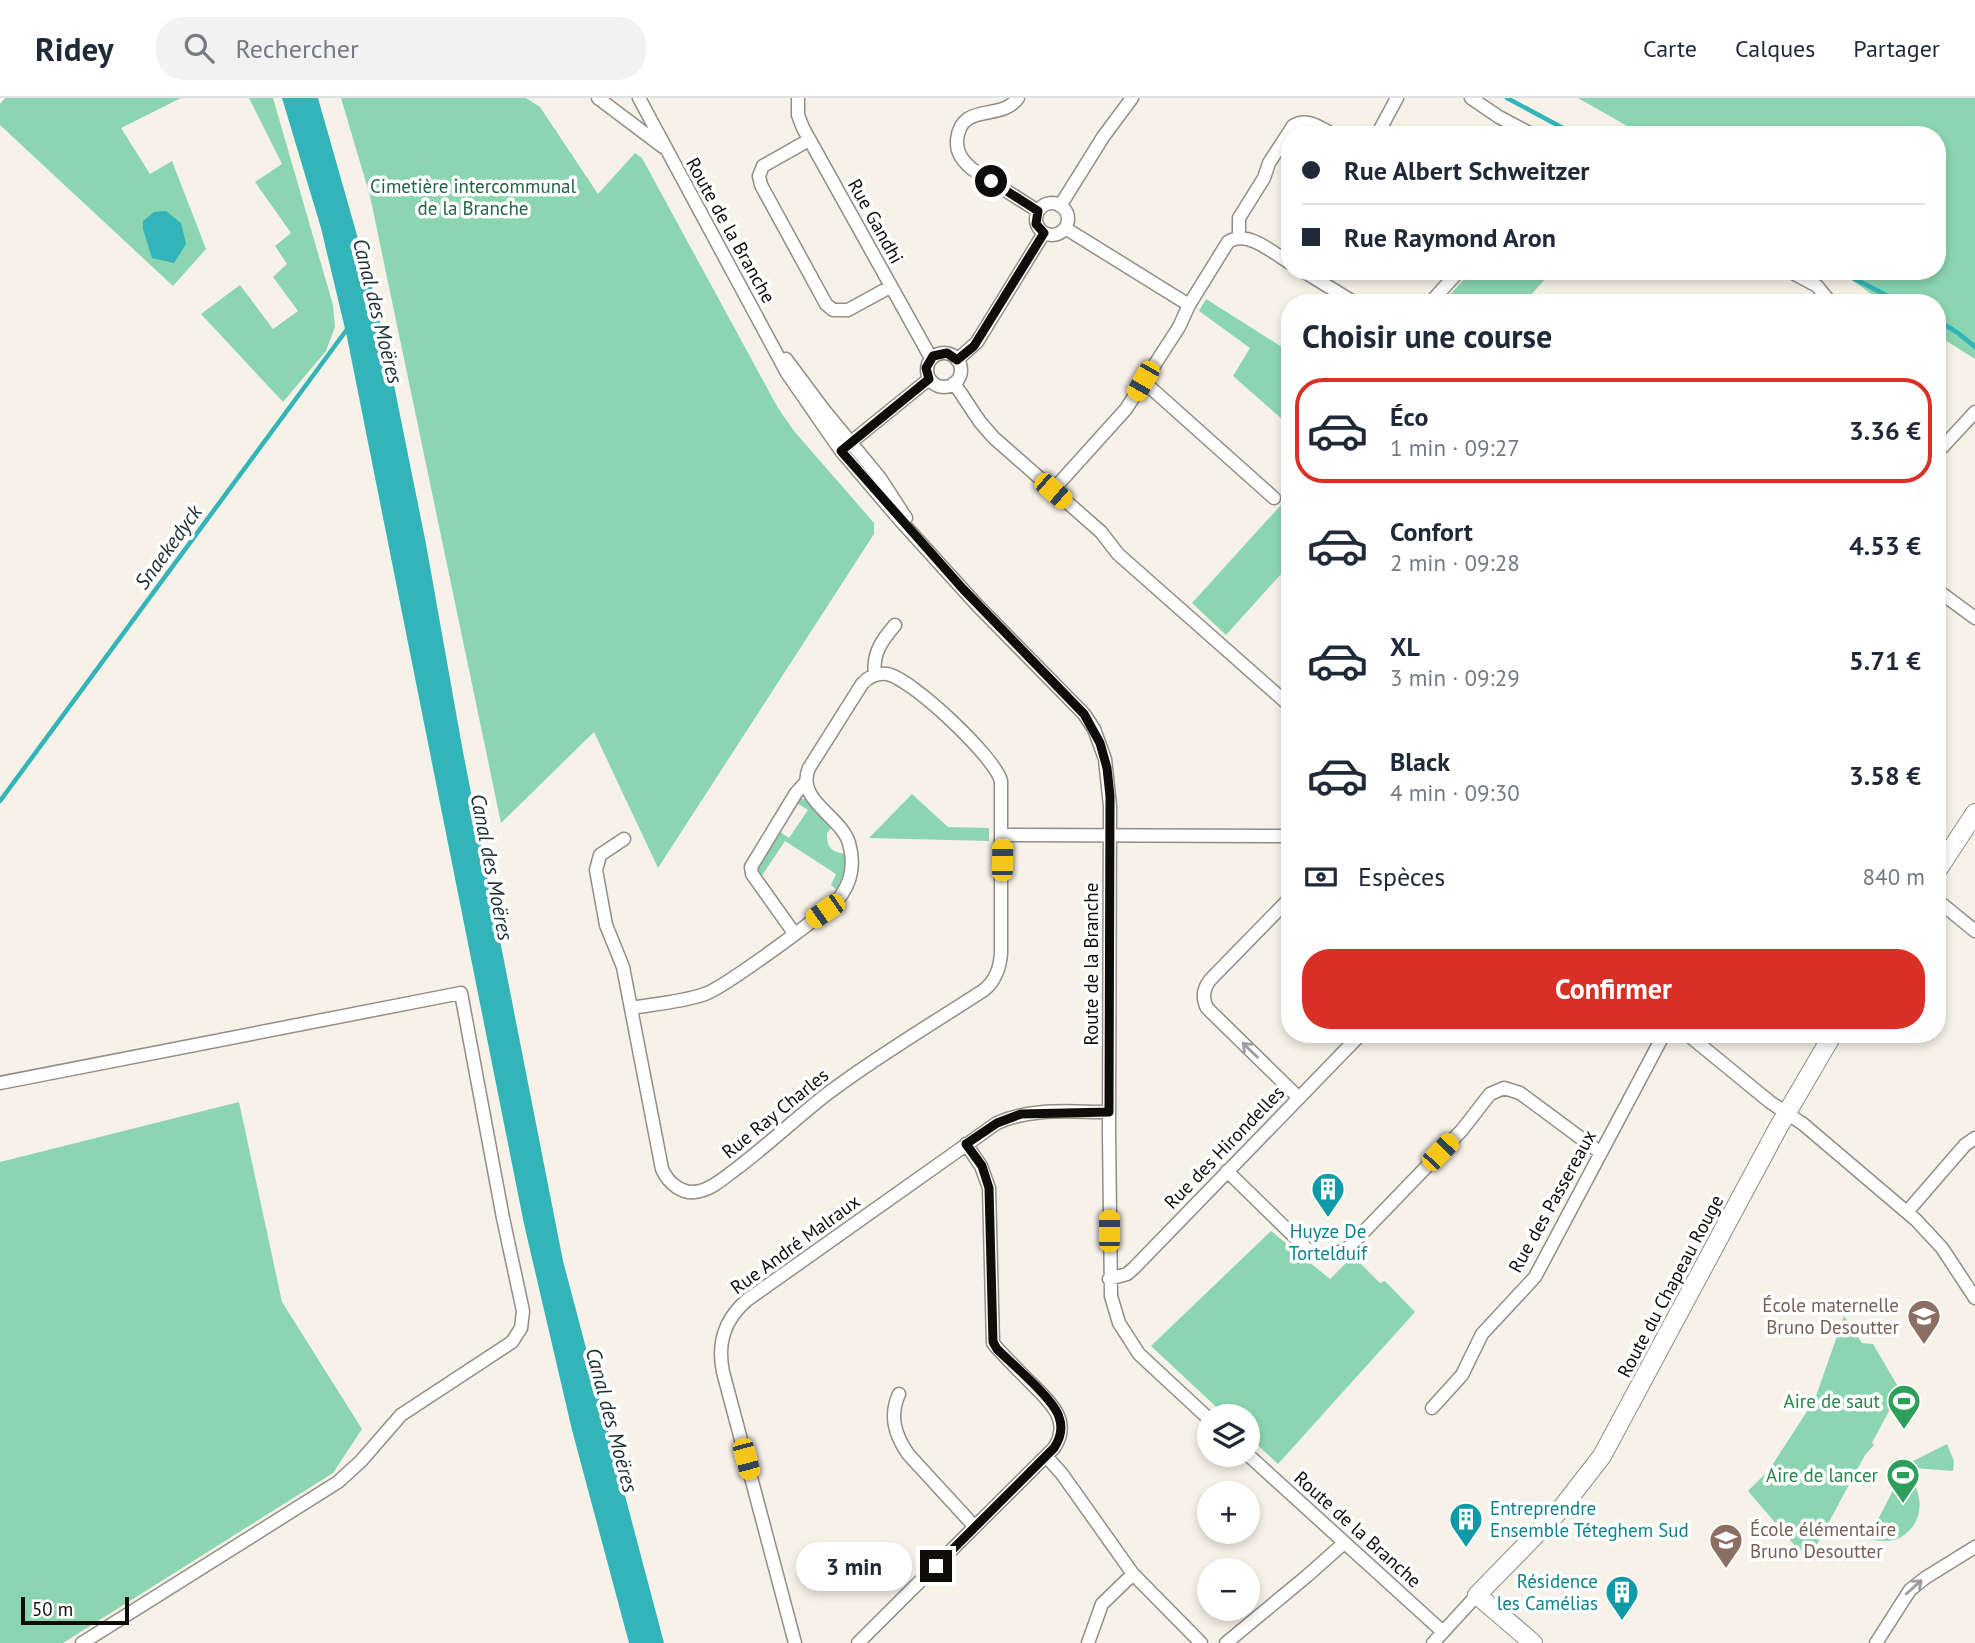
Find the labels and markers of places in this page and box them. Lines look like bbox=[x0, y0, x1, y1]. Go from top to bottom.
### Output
building icon: Huyze De Tortelduif bbox=[1309, 1170, 1347, 1219]
place label: Huyze De Tortelduif bbox=[1289, 1219, 1368, 1265]
place label: École maternelle Bruno Desoutter bbox=[1762, 1293, 1900, 1339]
school or university icon: École maternelle Bruno Desoutter bbox=[1905, 1297, 1943, 1346]
sports icon: Aire de saut bbox=[1885, 1382, 1923, 1431]
place label: Aire de saut bbox=[1784, 1389, 1881, 1413]
sports icon: Aire de lancer bbox=[1884, 1456, 1922, 1505]
place label: Aire de lancer bbox=[1766, 1463, 1879, 1487]
place label: Entreprendre Ensemble Téteghem Sud bbox=[1490, 1496, 1689, 1542]
building icon: Entreprendre Ensemble Téteghem Sud bbox=[1447, 1500, 1485, 1549]
place label: École élémentaire Bruno Desoutter bbox=[1750, 1517, 1896, 1563]
school or university icon: École élémentaire Bruno Desoutter bbox=[1707, 1521, 1745, 1570]
place label: Résidence les Camélias bbox=[1497, 1569, 1598, 1615]
building icon: Résidence les Camélias bbox=[1603, 1573, 1641, 1622]

